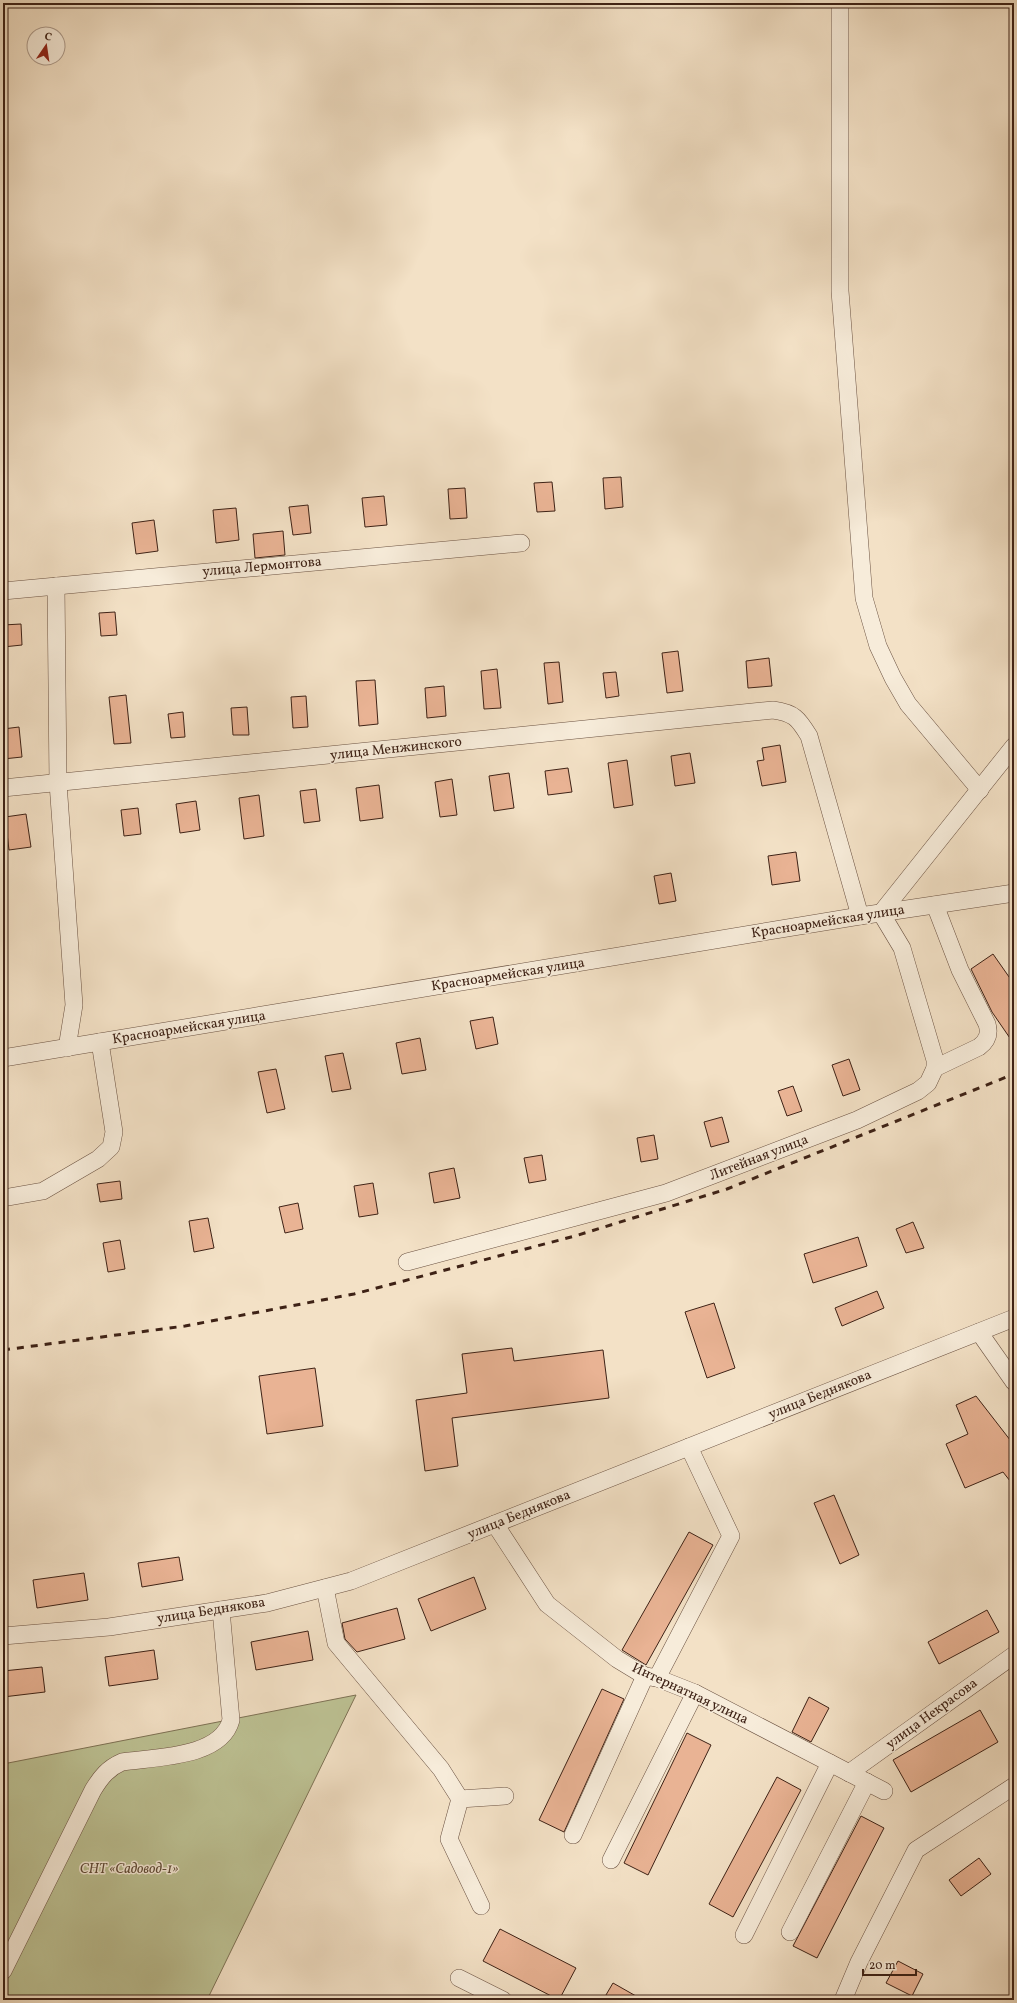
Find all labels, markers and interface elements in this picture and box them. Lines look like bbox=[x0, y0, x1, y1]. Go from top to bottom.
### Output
north arrow bbox=[26, 26, 66, 66]
text: С bbox=[43, 30, 53, 46]
street label: улица Лермонтова bbox=[202, 552, 322, 582]
street label: улица Менжинского bbox=[329, 733, 463, 765]
street label: Красноармейская улица bbox=[750, 900, 906, 944]
street label: Красноармейская улица bbox=[430, 953, 586, 997]
street label: Красноармейская улица bbox=[111, 1006, 267, 1050]
street label: Литейная улица bbox=[707, 1130, 811, 1186]
street label: улица Беднякова bbox=[766, 1366, 874, 1424]
street label: улица Беднякова bbox=[465, 1486, 573, 1544]
street label: улица Беднякова bbox=[155, 1593, 267, 1629]
street label: Интернатная улица bbox=[629, 1659, 751, 1729]
street label: улица Некрасова bbox=[882, 1674, 982, 1754]
park label: СНТ «Садовод-1» bbox=[80, 1860, 178, 1879]
scale bar bbox=[863, 1951, 916, 1977]
text: 20 m bbox=[869, 1958, 896, 1974]

